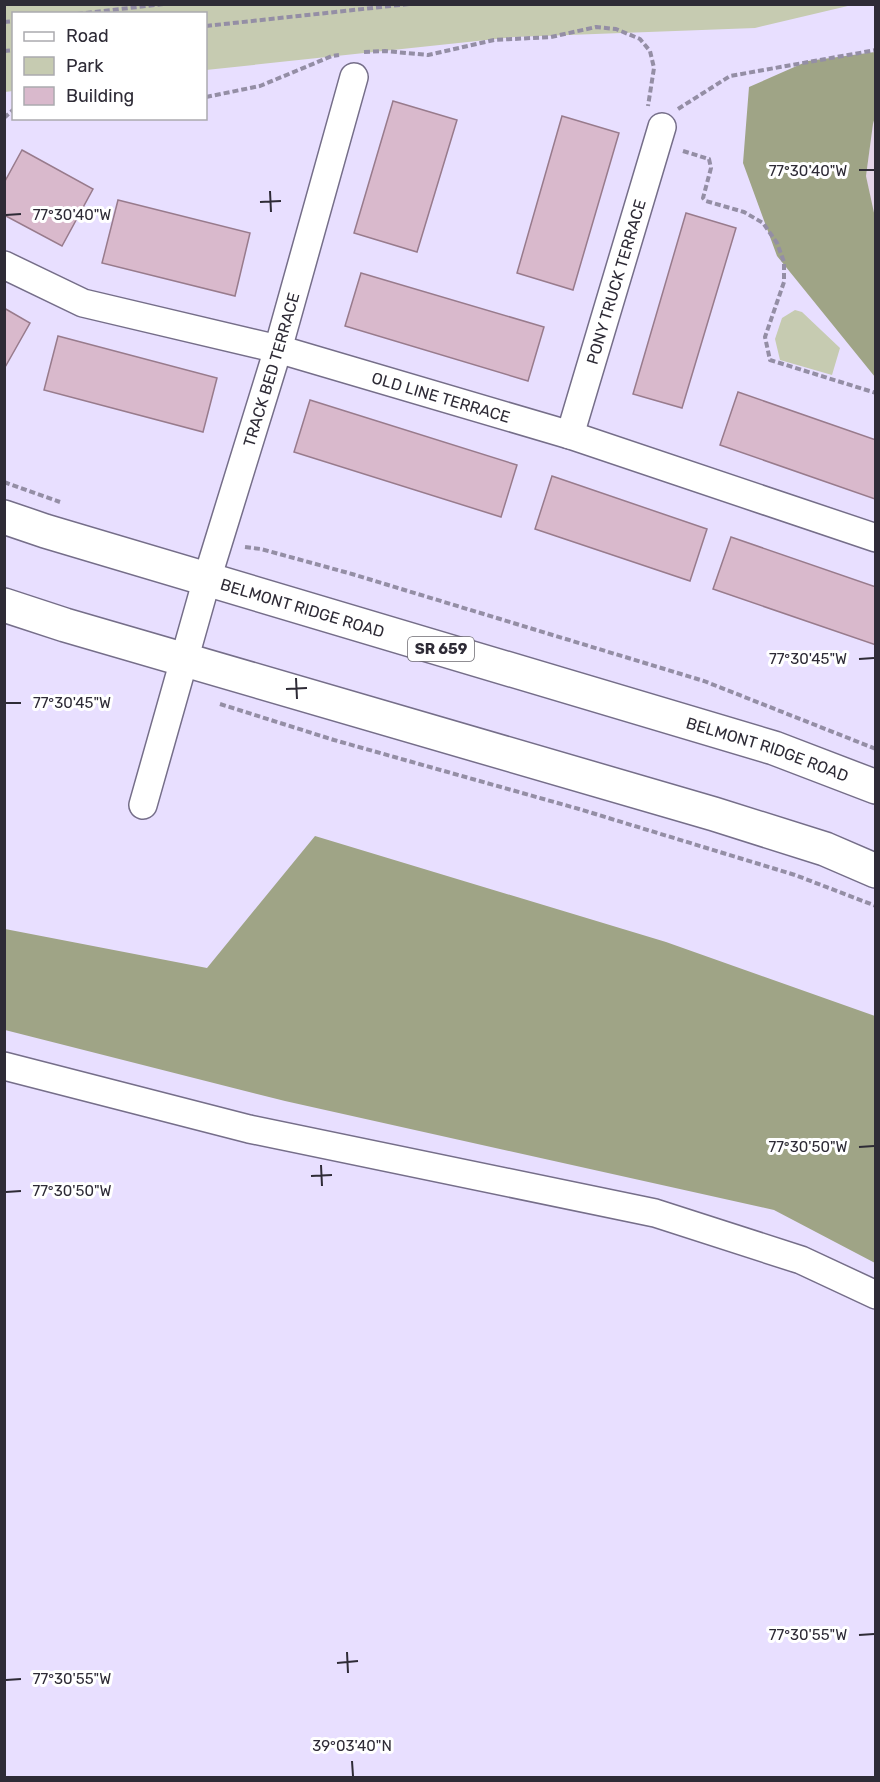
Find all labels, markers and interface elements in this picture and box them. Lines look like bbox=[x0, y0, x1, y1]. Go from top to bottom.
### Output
legend bbox=[12, 12, 207, 120]
text: Road bbox=[66, 25, 109, 47]
text: Park bbox=[66, 55, 104, 77]
text: Building bbox=[66, 85, 134, 107]
text: 77°30'40"W bbox=[769, 162, 847, 180]
street label: PONY TRUCK TERRACE bbox=[582, 197, 649, 366]
text: 77°30'40"W bbox=[33, 206, 111, 224]
street label: TRACK BED TERRACE bbox=[239, 290, 303, 449]
street label: OLD LINE TERRACE bbox=[370, 368, 513, 426]
street label: BELMONT RIDGE ROAD bbox=[218, 574, 387, 641]
road number: SR 659 bbox=[408, 637, 474, 661]
text: 77°30'45"W bbox=[769, 650, 847, 668]
text: 77°30'45"W bbox=[33, 694, 111, 712]
street label: BELMONT RIDGE ROAD bbox=[684, 713, 851, 785]
text: 77°30'50"W bbox=[768, 1138, 848, 1156]
text: 77°30'50"W bbox=[32, 1182, 112, 1200]
text: 77°30'55"W bbox=[769, 1626, 847, 1644]
text: 77°30'55"W bbox=[33, 1670, 111, 1688]
text: 39°03'40"N bbox=[312, 1737, 392, 1755]

